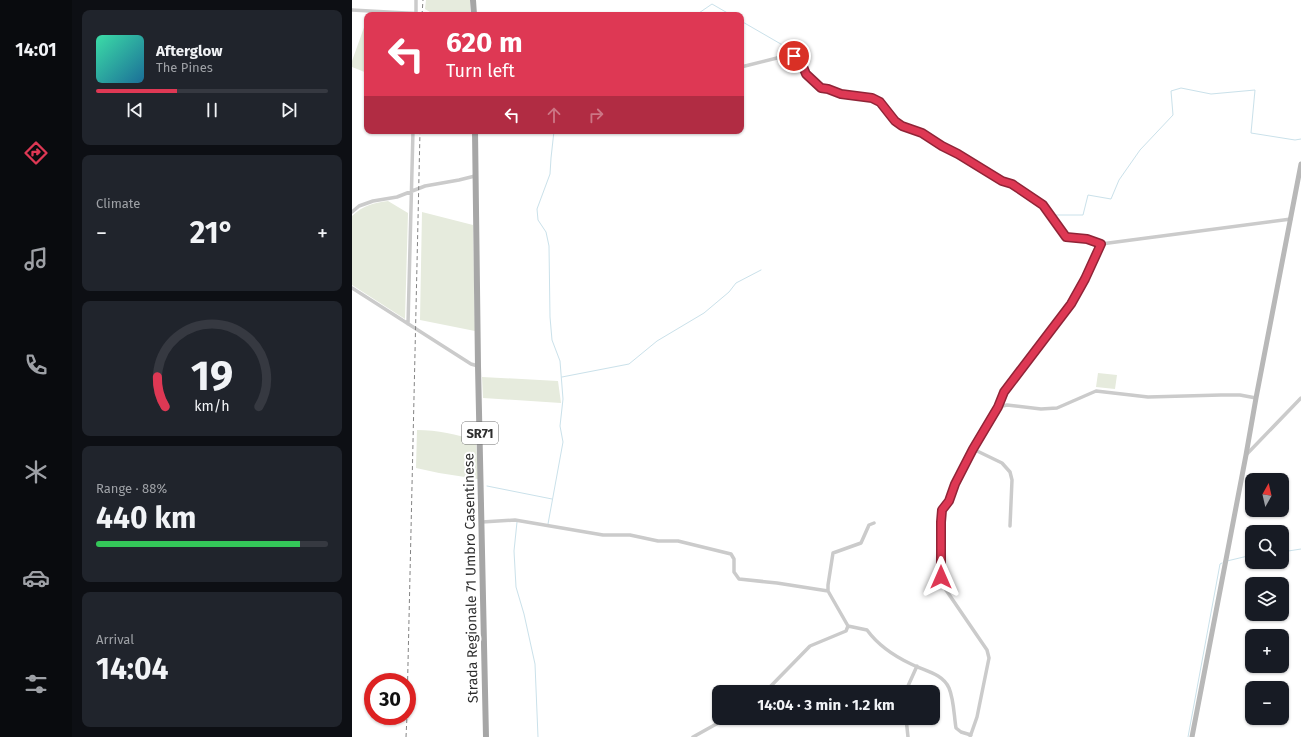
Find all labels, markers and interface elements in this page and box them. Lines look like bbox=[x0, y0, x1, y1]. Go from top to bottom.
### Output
text: 620 m bbox=[446, 26, 523, 59]
icon: left bbox=[380, 28, 432, 80]
text: 14:01 bbox=[15, 39, 57, 61]
pin bbox=[777, 39, 811, 73]
text: Afterglow bbox=[156, 42, 222, 60]
icon: arrive bbox=[783, 45, 805, 67]
text: The Pines bbox=[156, 60, 213, 75]
text: Turn left bbox=[446, 60, 515, 82]
icon: previous bbox=[124, 99, 146, 121]
icon: pause bbox=[201, 99, 223, 121]
icon: next bbox=[278, 99, 300, 121]
icon: left bbox=[501, 104, 523, 126]
icon: ahead bbox=[543, 104, 565, 126]
icon: right bbox=[585, 104, 607, 126]
icon: directions bbox=[22, 139, 50, 167]
text: Climate bbox=[96, 196, 140, 211]
text: 21° bbox=[190, 215, 234, 251]
text: − bbox=[96, 220, 107, 247]
text: + bbox=[317, 220, 328, 247]
icon: music bbox=[22, 245, 50, 273]
text: 19 bbox=[191, 350, 233, 400]
icon: phone bbox=[22, 351, 50, 379]
text: km/h bbox=[194, 397, 230, 414]
road number: SR71 bbox=[462, 422, 498, 444]
street label: Strada Regionale 71 Umbro Casentinese bbox=[460, 453, 482, 703]
icon: climate bbox=[22, 458, 50, 486]
north arrow bbox=[1245, 473, 1289, 517]
map controls bbox=[1245, 473, 1289, 725]
text: Range · 88% bbox=[96, 481, 167, 496]
text: 440 km bbox=[96, 500, 196, 536]
button: search bbox=[1245, 525, 1289, 569]
position arrow bbox=[920, 556, 962, 598]
icon: car bbox=[22, 564, 50, 592]
button: layers bbox=[1245, 577, 1289, 621]
button: + bbox=[1245, 629, 1289, 673]
text: Arrival bbox=[96, 632, 134, 647]
text: 14:04 bbox=[96, 651, 169, 687]
icon: filters bbox=[22, 670, 50, 698]
speed limit sign: 30 bbox=[364, 673, 416, 725]
button: − bbox=[1245, 681, 1289, 725]
text: 14:04 · 3 min · 1.2 km bbox=[757, 696, 895, 714]

